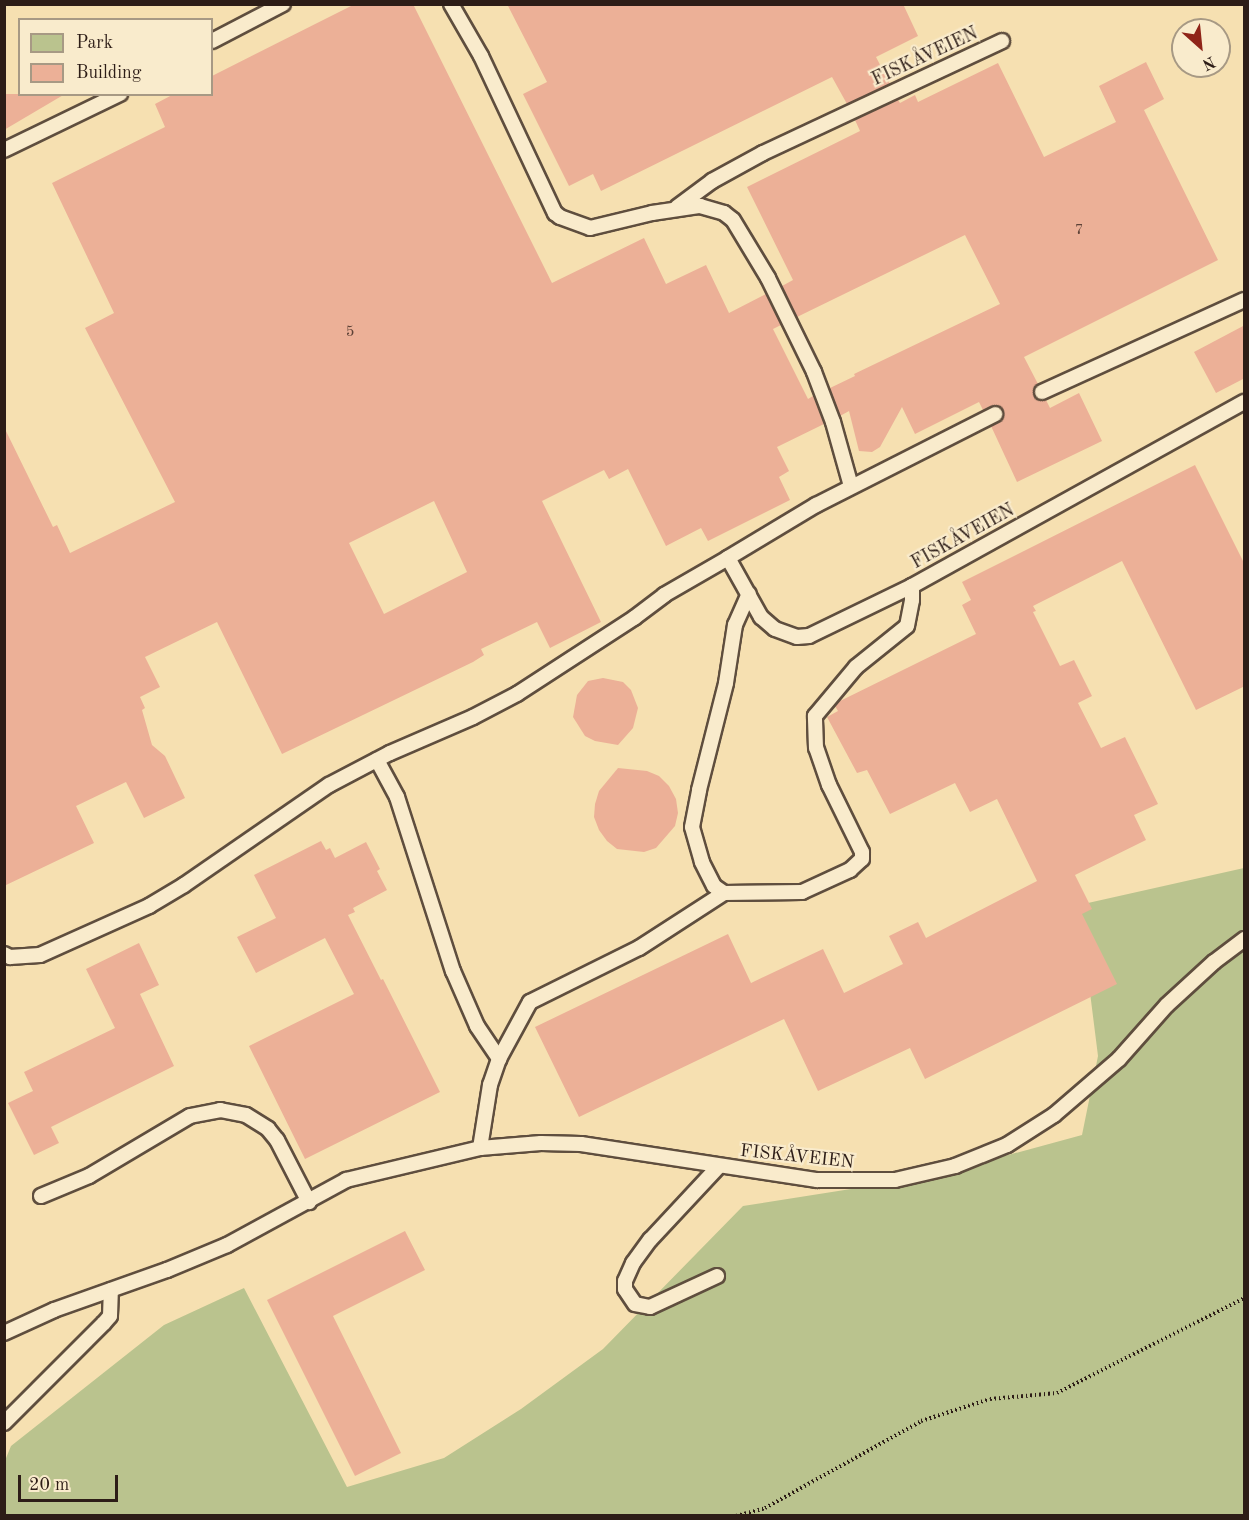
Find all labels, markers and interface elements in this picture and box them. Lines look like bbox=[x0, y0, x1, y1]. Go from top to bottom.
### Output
legend bbox=[18, 18, 213, 96]
north arrow bbox=[1171, 18, 1231, 78]
street label: FISKÅVEIEN bbox=[869, 23, 981, 91]
text: Park bbox=[76, 34, 113, 52]
text: N bbox=[1199, 52, 1217, 72]
text: Building bbox=[76, 64, 141, 82]
house number: 7 bbox=[1075, 222, 1083, 240]
house number: 5 bbox=[346, 324, 354, 342]
street label: FISKÅVEIEN bbox=[908, 500, 1018, 574]
street label: FISKÅVEIEN bbox=[739, 1140, 855, 1174]
scale bar bbox=[21, 1463, 122, 1501]
text: 20 m bbox=[29, 1476, 69, 1494]

